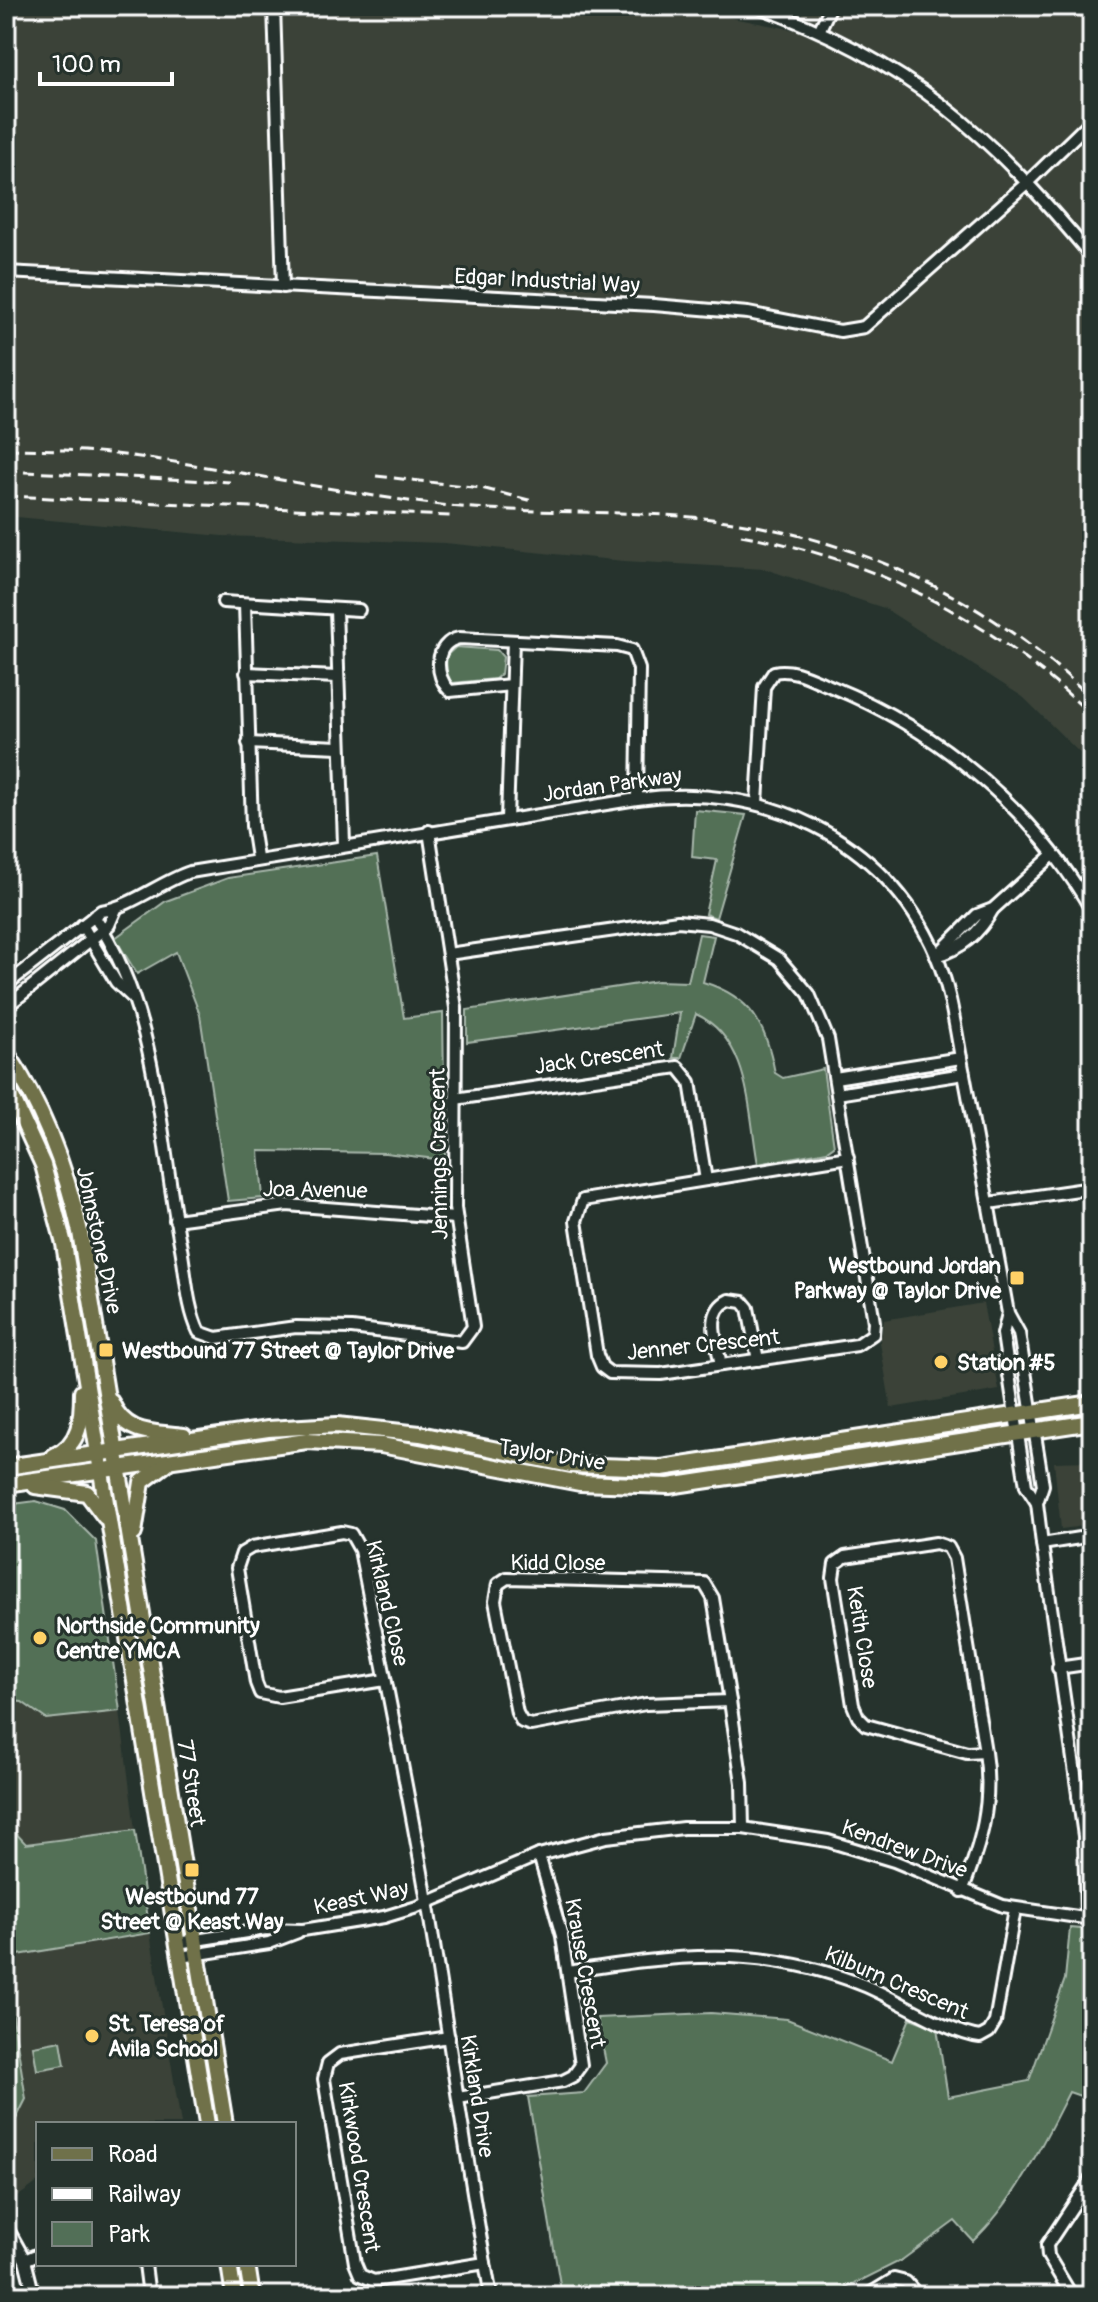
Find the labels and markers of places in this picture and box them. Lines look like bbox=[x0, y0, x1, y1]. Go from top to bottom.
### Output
place label: Westbound Jordan Parkway @ Taylor Drive bbox=[794, 1252, 1002, 1305]
marker: Westbound Jordan Parkway @ Taylor Drive bbox=[1008, 1269, 1026, 1287]
place label: Westbound 77 Street @ Taylor Drive bbox=[122, 1337, 455, 1365]
marker: Westbound 77 Street @ Taylor Drive bbox=[97, 1341, 115, 1359]
place label: Station #5 bbox=[957, 1349, 1056, 1377]
marker: Station #5 bbox=[932, 1353, 950, 1371]
place label: Northside Community Centre YMCA bbox=[56, 1612, 260, 1665]
marker: Northside Community Centre YMCA bbox=[31, 1629, 49, 1647]
marker: Westbound 77 Street @ Keast Way bbox=[183, 1861, 201, 1879]
place label: Westbound 77 Street @ Keast Way bbox=[101, 1883, 284, 1936]
place label: St. Teresa of Avila School bbox=[108, 2010, 226, 2063]
marker: St. Teresa of Avila School bbox=[83, 2027, 101, 2045]

